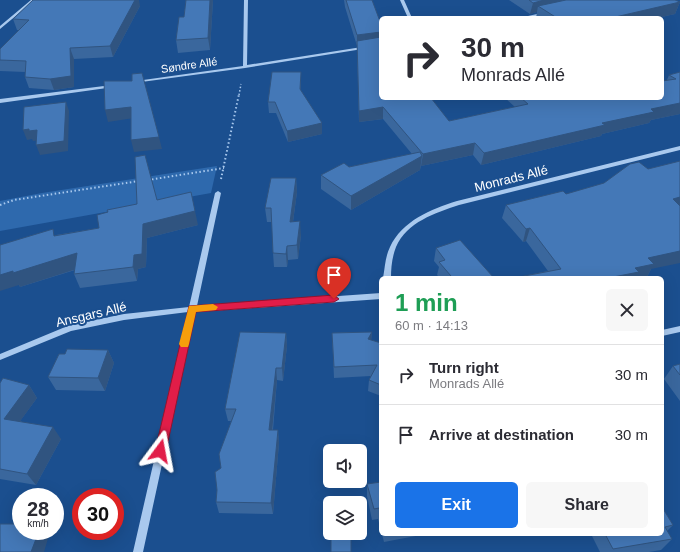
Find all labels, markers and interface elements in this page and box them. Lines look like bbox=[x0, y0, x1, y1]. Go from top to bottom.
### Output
icon: right bbox=[395, 32, 447, 84]
text: 30 m bbox=[461, 32, 525, 63]
street label: Søndre Allé bbox=[160, 55, 218, 75]
text: Monrads Allé bbox=[461, 65, 565, 85]
street label: Monrads Allé bbox=[473, 162, 549, 195]
pin bbox=[317, 258, 351, 299]
icon: arrive bbox=[323, 264, 345, 286]
text: 1 min bbox=[395, 289, 458, 316]
button: close bbox=[606, 289, 648, 331]
street label: Ansgars Allé bbox=[54, 299, 128, 330]
text: 60 m · 14:13 bbox=[395, 318, 468, 333]
text: Turn right bbox=[429, 359, 499, 376]
icon: right bbox=[395, 364, 417, 386]
text: 30 m bbox=[615, 366, 648, 383]
text: Monrads Allé bbox=[429, 376, 504, 391]
icon: arrive bbox=[395, 424, 417, 446]
text: Arrive at destination bbox=[429, 426, 574, 443]
text: 30 m bbox=[615, 426, 648, 443]
position arrow bbox=[139, 430, 181, 472]
map controls bbox=[323, 444, 367, 540]
button: sound bbox=[323, 444, 367, 488]
button: Exit bbox=[395, 482, 518, 528]
button: Share bbox=[526, 482, 648, 528]
speed limit sign: 30 bbox=[72, 488, 124, 540]
button: layers bbox=[323, 496, 367, 540]
text: 28 bbox=[27, 498, 49, 520]
text: km/h bbox=[27, 518, 49, 529]

